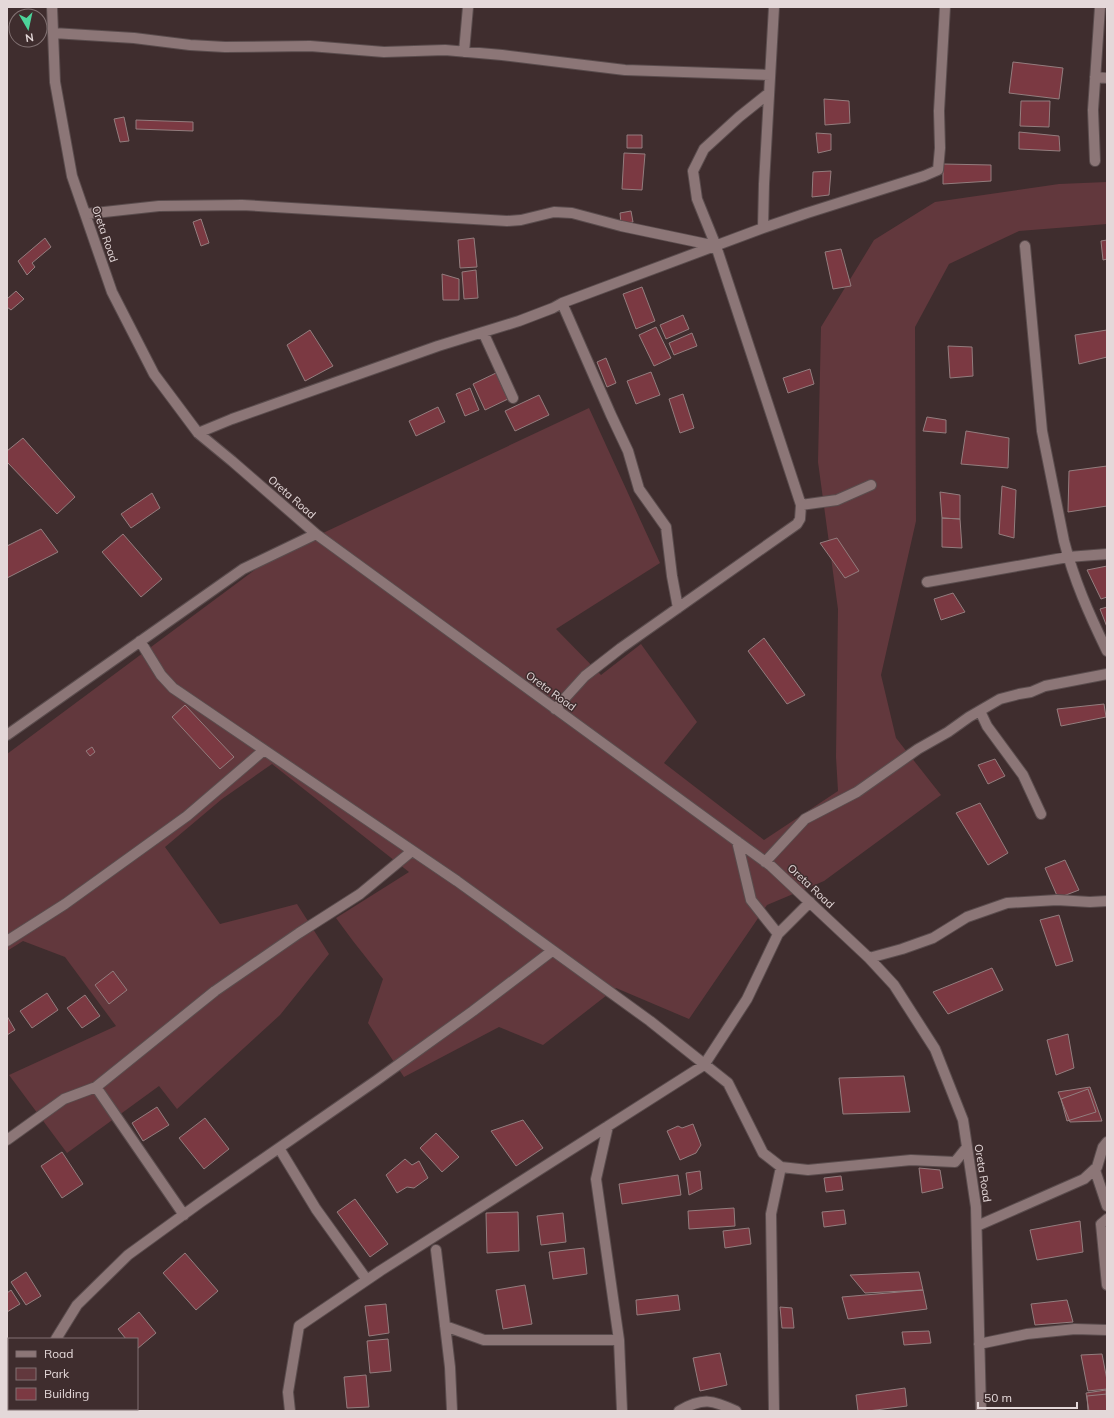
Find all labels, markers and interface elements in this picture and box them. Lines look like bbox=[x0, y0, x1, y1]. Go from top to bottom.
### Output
north arrow bbox=[8, 8, 48, 48]
text: N bbox=[24, 30, 35, 45]
street label: Oreta Road bbox=[89, 204, 121, 264]
street label: Oreta Road bbox=[265, 472, 319, 522]
street label: Oreta Road bbox=[523, 668, 579, 714]
street label: Oreta Road bbox=[785, 861, 837, 911]
street label: Oreta Road bbox=[971, 1143, 995, 1203]
legend bbox=[8, 1338, 138, 1410]
text: Road bbox=[44, 1346, 73, 1361]
text: Park bbox=[44, 1366, 70, 1381]
scale bar bbox=[978, 1384, 1077, 1410]
text: Building bbox=[44, 1386, 89, 1401]
text: 50 m bbox=[984, 1390, 1012, 1405]

